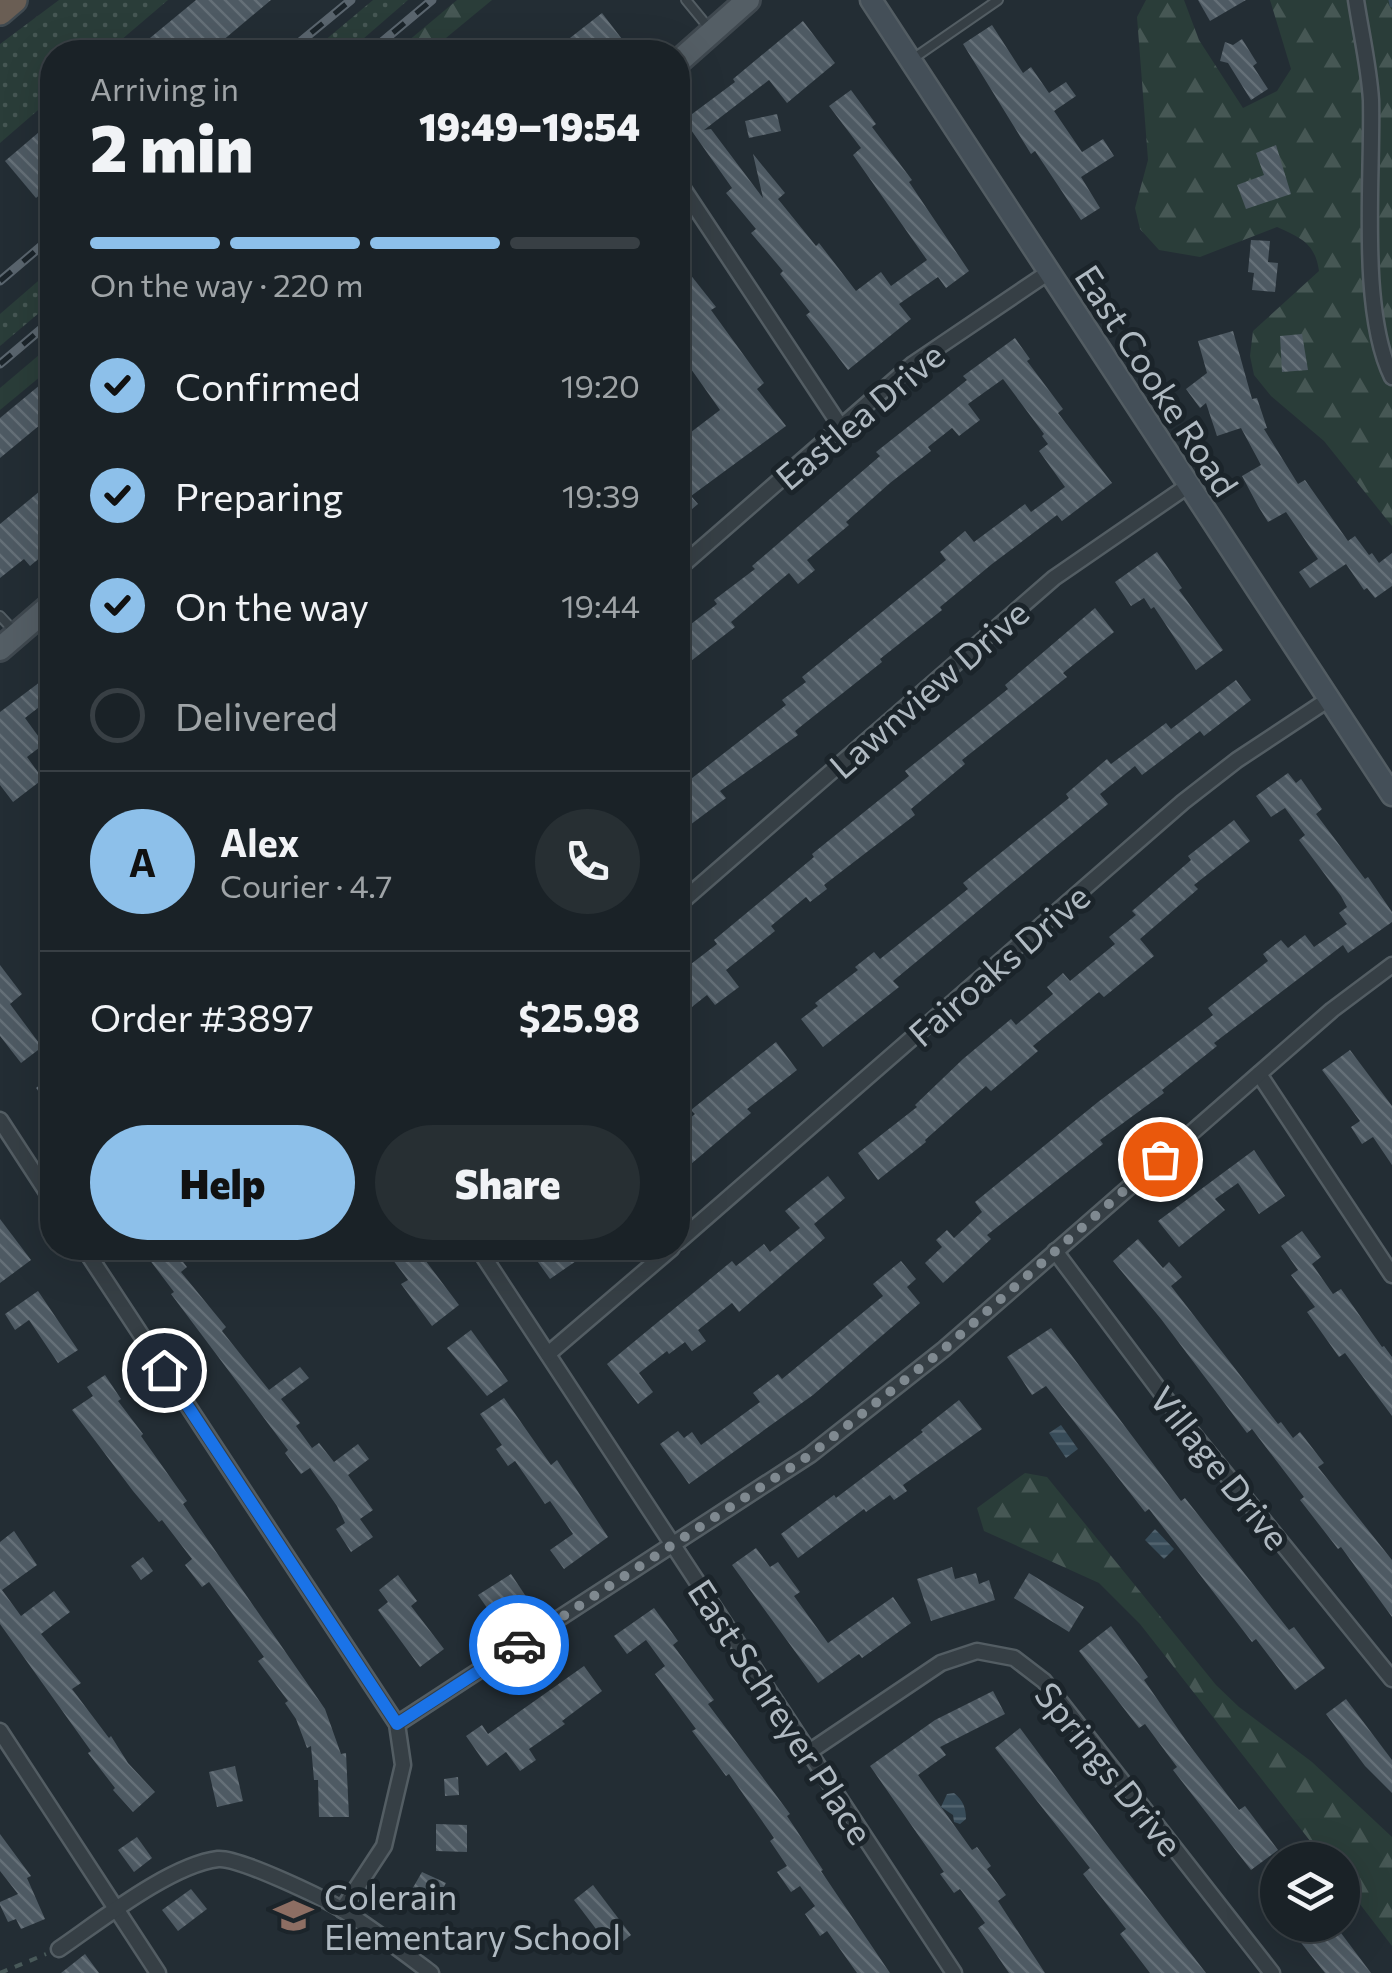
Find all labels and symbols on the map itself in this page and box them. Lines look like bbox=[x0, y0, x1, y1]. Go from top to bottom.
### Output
street label: East Cooke Road bbox=[1067, 256, 1249, 504]
street label: Eastlea Drive bbox=[766, 332, 952, 498]
street label: Lawnview Drive bbox=[820, 590, 1036, 786]
street label: Fairoaks Drive bbox=[899, 874, 1097, 1054]
pin bbox=[1118, 1117, 1203, 1202]
pin bbox=[122, 1328, 207, 1413]
street label: Village Drive bbox=[1142, 1377, 1300, 1557]
street label: East Schreyer Place bbox=[680, 1571, 884, 1851]
courier bbox=[469, 1595, 569, 1695]
street label: Springs Drive bbox=[1027, 1673, 1193, 1863]
place label: Colerain Elementary School bbox=[324, 1874, 621, 1957]
school or university icon: Colerain Elementary School bbox=[273, 1894, 315, 1936]

